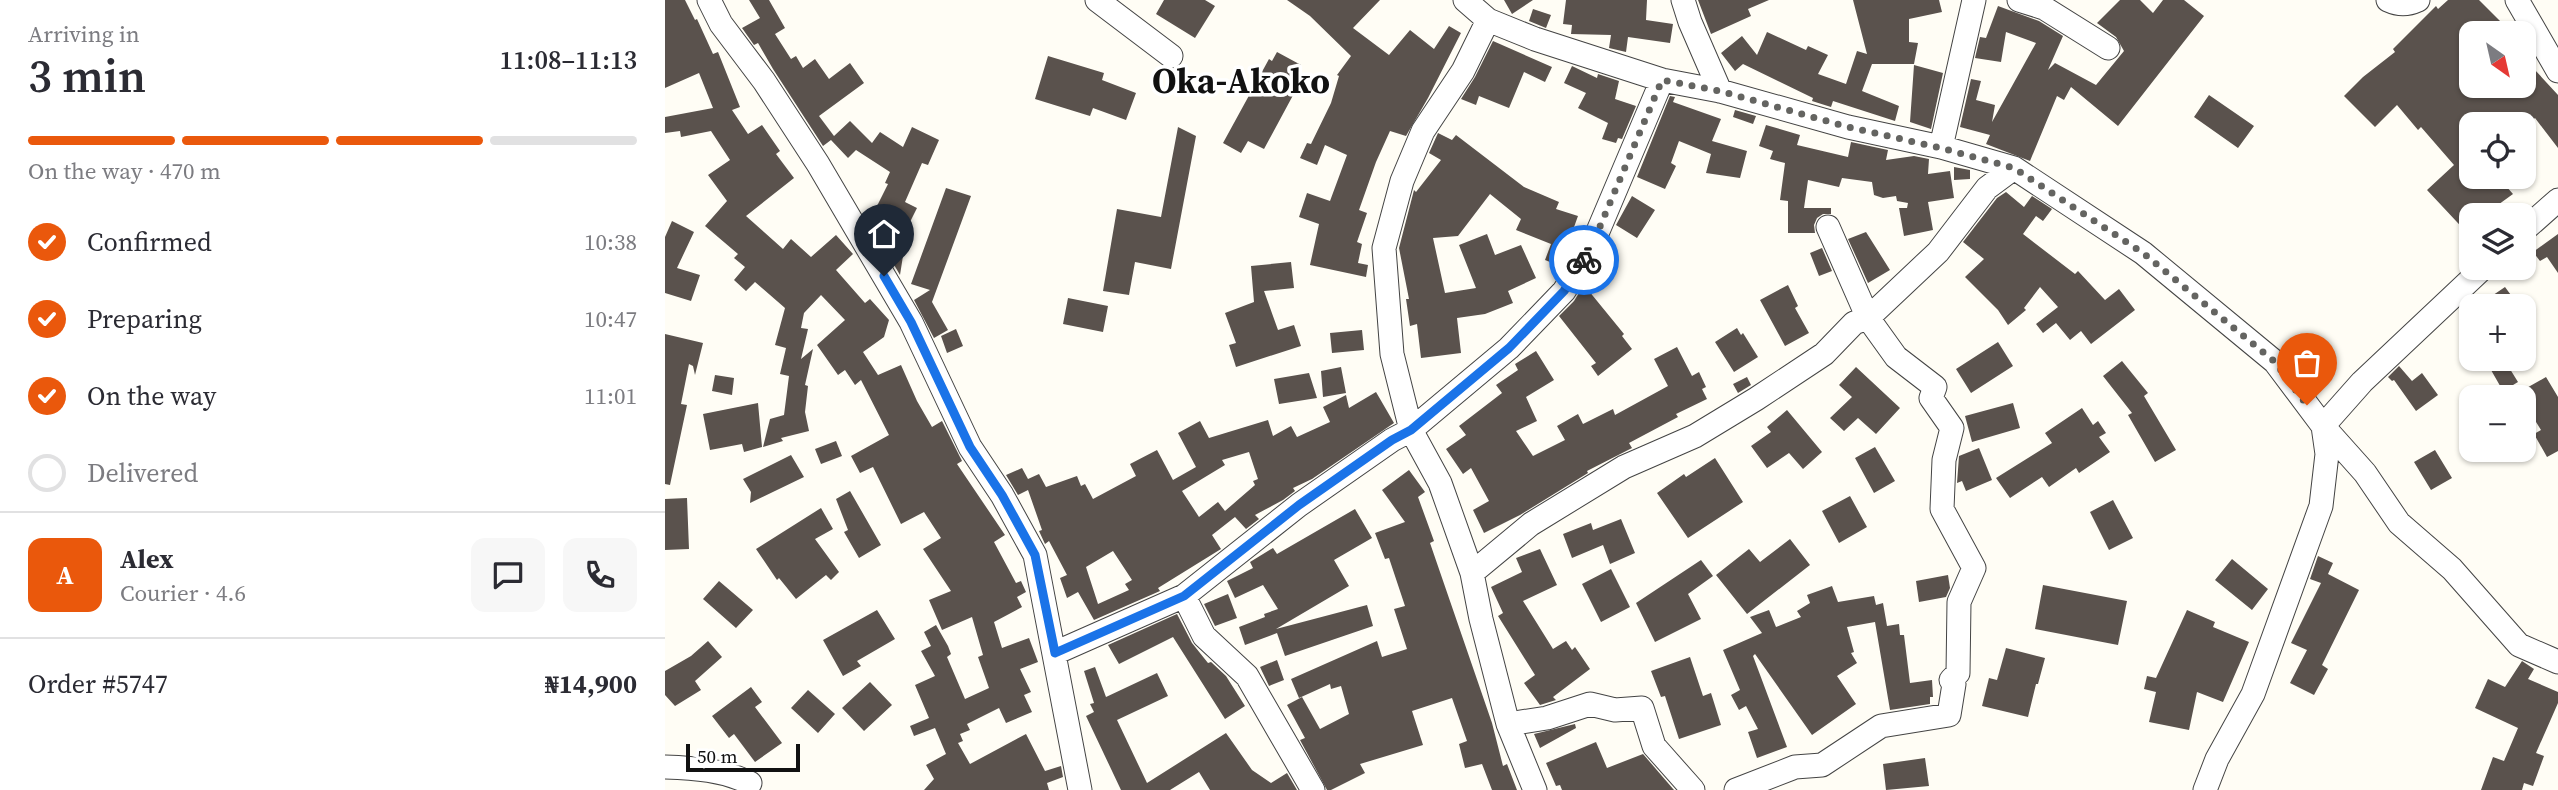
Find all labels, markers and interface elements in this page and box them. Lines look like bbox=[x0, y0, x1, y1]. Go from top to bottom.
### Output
text: Arriving in bbox=[28, 18, 140, 50]
north arrow bbox=[2459, 21, 2536, 98]
map controls bbox=[2459, 21, 2536, 462]
text: 11:08–11:13 bbox=[500, 42, 637, 78]
text: 3 min bbox=[28, 44, 146, 107]
district label: Oka-Akoko bbox=[1152, 57, 1330, 105]
button: locate bbox=[2459, 112, 2536, 189]
text: On the way · 470 m bbox=[28, 155, 221, 187]
button: layers bbox=[2459, 203, 2536, 280]
pin bbox=[854, 204, 914, 276]
icon: home bbox=[865, 215, 903, 253]
icon: check bbox=[28, 223, 66, 261]
text: Confirmed bbox=[87, 224, 212, 260]
courier bbox=[1549, 225, 1619, 295]
text: 10:38 bbox=[584, 226, 637, 258]
icon: bike bbox=[1565, 241, 1603, 279]
button: + bbox=[2459, 294, 2536, 371]
icon: check bbox=[28, 300, 66, 338]
text: Preparing bbox=[87, 301, 202, 337]
text: 10:47 bbox=[584, 303, 637, 335]
pin bbox=[2277, 333, 2337, 405]
icon: bag bbox=[2288, 344, 2326, 382]
icon: check bbox=[28, 377, 66, 415]
text: On the way bbox=[87, 378, 216, 414]
text: 11:01 bbox=[584, 380, 637, 412]
button: − bbox=[2459, 385, 2536, 462]
text: Delivered bbox=[87, 455, 198, 491]
button: chat bbox=[471, 538, 545, 612]
button: phone bbox=[563, 538, 637, 612]
text: Alex bbox=[120, 541, 174, 577]
text: A bbox=[56, 557, 74, 593]
text: Courier · 4.6 bbox=[120, 577, 246, 609]
text: Order #5747 bbox=[28, 666, 168, 702]
text: ₦14,900 bbox=[545, 666, 637, 702]
scale bar bbox=[686, 741, 800, 773]
text: 50 m bbox=[697, 743, 738, 769]

